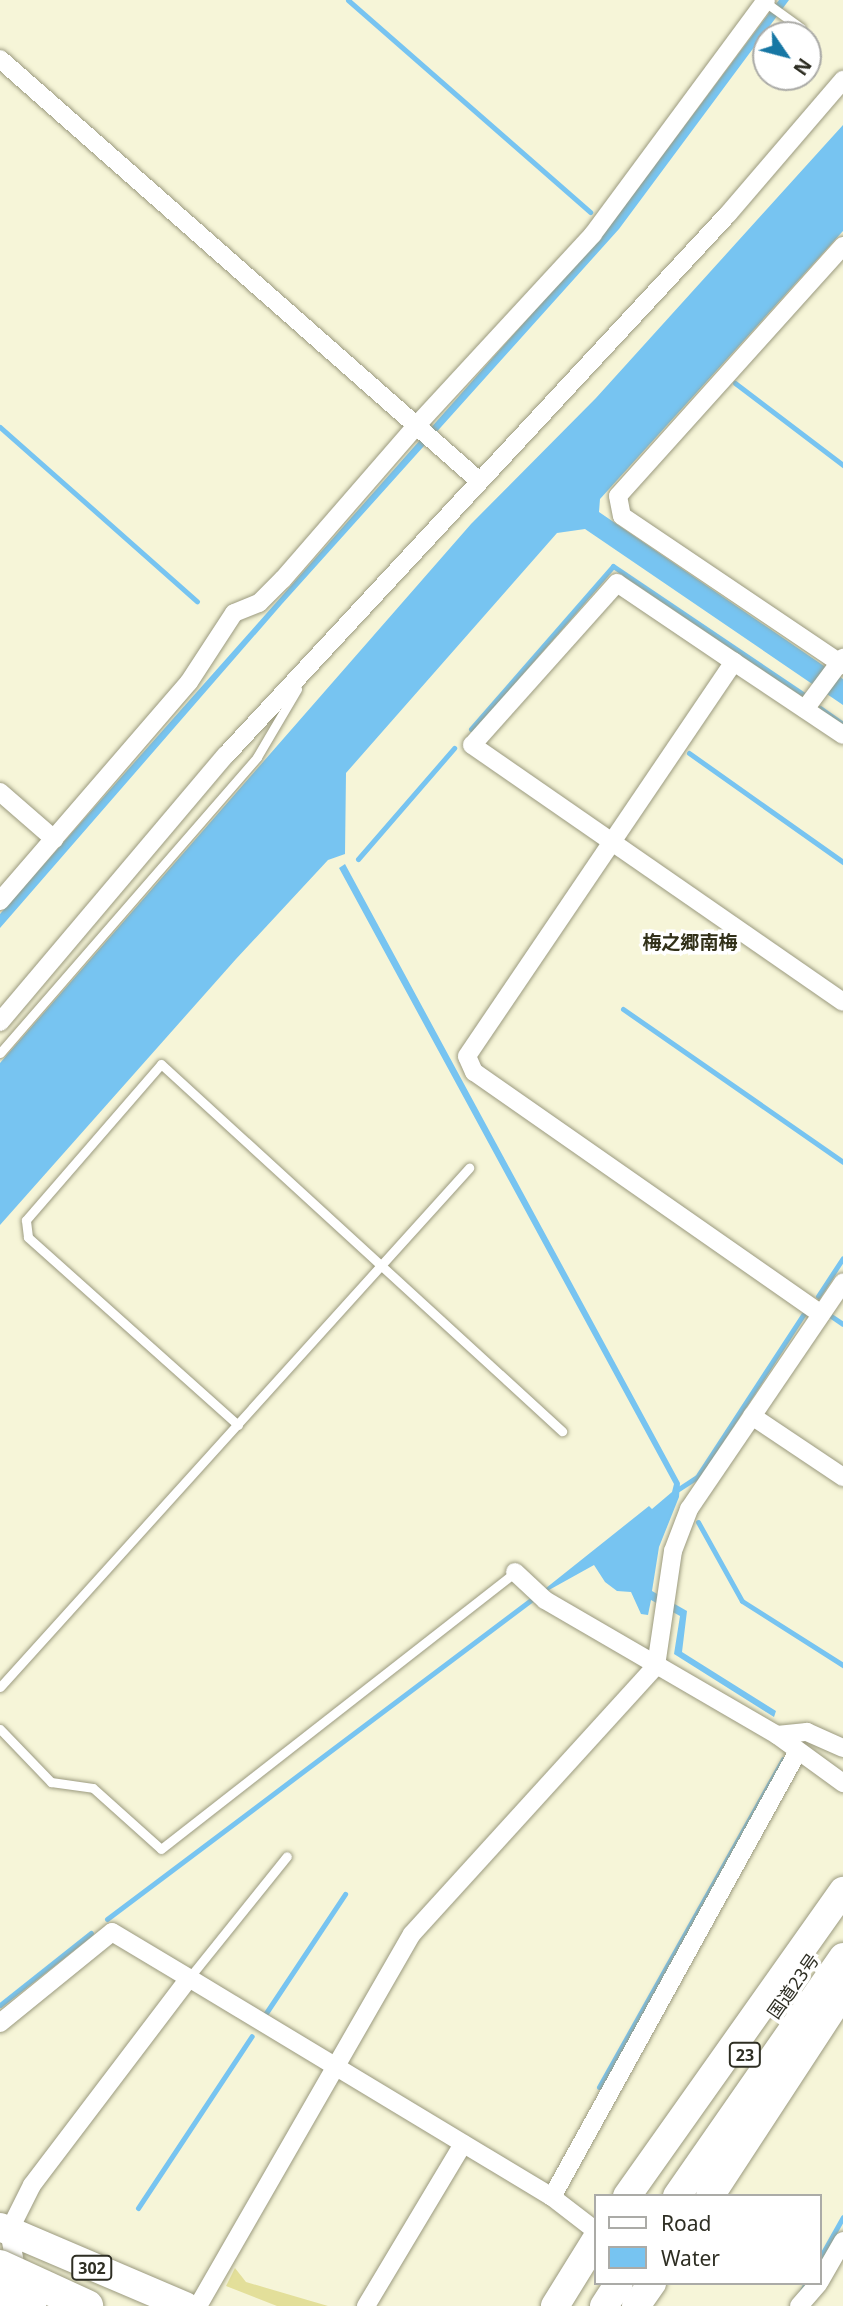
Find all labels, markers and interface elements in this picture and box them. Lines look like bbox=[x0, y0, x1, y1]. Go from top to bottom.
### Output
north arrow bbox=[752, 21, 822, 91]
text: N bbox=[787, 53, 818, 81]
district label: 梅之郷南梅 bbox=[643, 932, 737, 954]
street label: 国道23号 bbox=[763, 1949, 823, 2023]
road number: 23 bbox=[728, 2042, 762, 2068]
legend bbox=[594, 2194, 822, 2285]
text: Road bbox=[661, 2209, 711, 2237]
text: Water bbox=[661, 2244, 720, 2272]
road number: 302 bbox=[71, 2256, 113, 2280]

